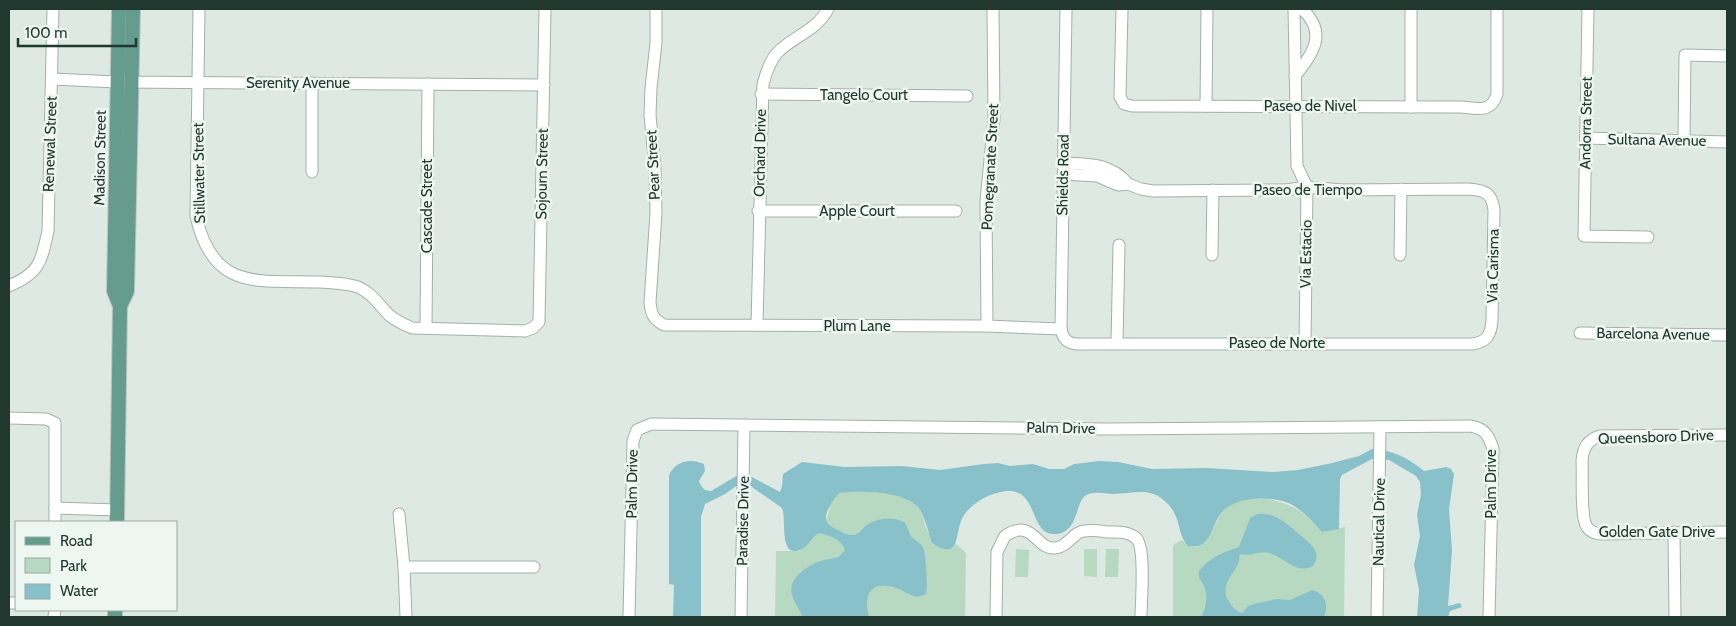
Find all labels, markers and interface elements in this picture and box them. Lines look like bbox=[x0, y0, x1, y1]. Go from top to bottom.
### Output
scale bar bbox=[18, 15, 135, 47]
text: 100 m bbox=[25, 24, 67, 42]
street label: Serenity Avenue bbox=[246, 74, 350, 92]
street label: Andorra Street bbox=[1576, 76, 1596, 170]
street label: Tangelo Court bbox=[820, 86, 908, 104]
street label: Renewal Street bbox=[39, 96, 61, 192]
street label: Paseo de Nivel bbox=[1264, 97, 1357, 115]
street label: Pomegranate Street bbox=[978, 103, 1002, 231]
street label: Orchard Drive bbox=[750, 109, 770, 197]
street label: Madison Street bbox=[90, 110, 110, 206]
street label: Stillwater Street bbox=[189, 122, 209, 224]
street label: Sojourn Street bbox=[532, 128, 552, 220]
street label: Pear Street bbox=[642, 130, 664, 200]
street label: Sultana Avenue bbox=[1607, 130, 1707, 150]
street label: Shields Road bbox=[1053, 134, 1073, 216]
street label: Cascade Street bbox=[418, 159, 436, 253]
street label: Paseo de Tiempo bbox=[1254, 181, 1362, 199]
street label: Apple Court bbox=[819, 202, 895, 220]
street label: Via Estacio bbox=[1296, 220, 1316, 288]
street label: Via Carisma bbox=[1483, 228, 1503, 303]
street label: Plum Lane bbox=[823, 317, 891, 335]
street label: Barcelona Avenue bbox=[1596, 324, 1710, 344]
street label: Paseo de Norte bbox=[1229, 334, 1326, 352]
street label: Palm Drive bbox=[1026, 418, 1096, 438]
street label: Queensboro Drive bbox=[1598, 426, 1714, 448]
street label: Palm Drive bbox=[622, 449, 642, 519]
street label: Palm Drive bbox=[1482, 449, 1500, 519]
street label: Paradise Drive bbox=[733, 476, 753, 566]
street label: Nautical Drive bbox=[1369, 477, 1389, 566]
legend bbox=[15, 521, 178, 611]
street label: Golden Gate Drive bbox=[1599, 523, 1715, 541]
text: Road bbox=[60, 532, 93, 550]
text: Park bbox=[60, 557, 87, 575]
text: Water bbox=[60, 582, 98, 600]

